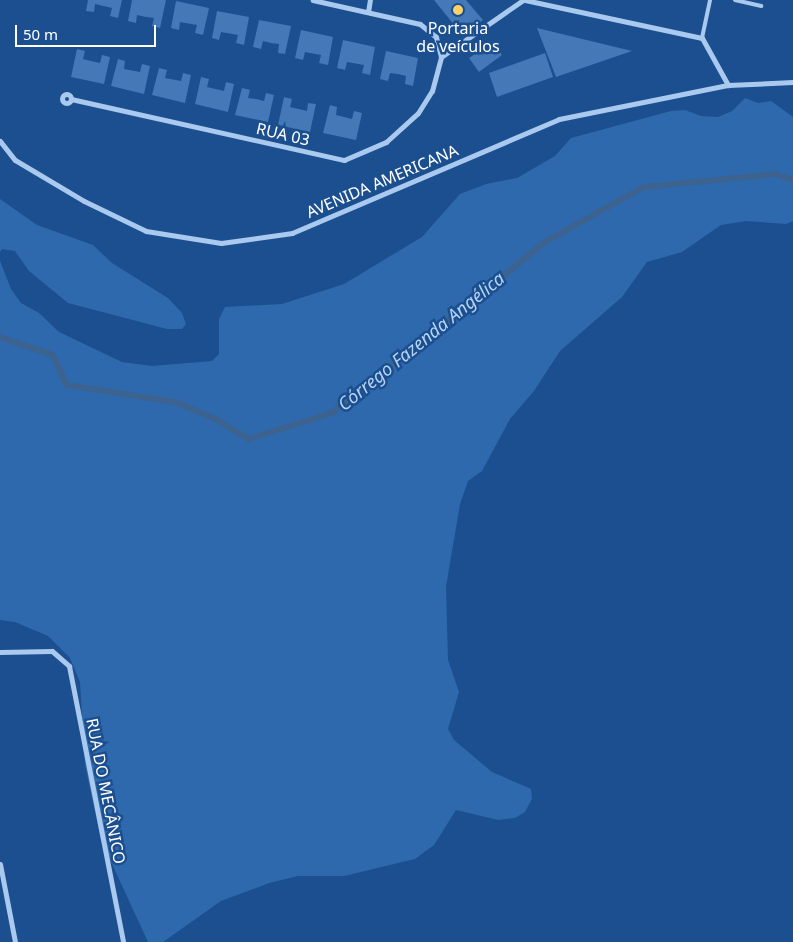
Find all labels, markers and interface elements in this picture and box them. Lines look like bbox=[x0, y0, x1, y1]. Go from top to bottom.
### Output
marker: Portaria de veículos bbox=[452, 4, 464, 16]
scale bar bbox=[18, 15, 159, 47]
place label: Portaria de veículos bbox=[416, 18, 500, 56]
text: 50 m bbox=[23, 24, 58, 44]
street label: RUA 03 bbox=[254, 119, 312, 149]
street label: AVENIDA AMERICANA bbox=[303, 140, 461, 222]
water label: Córrego Fazenda Angélica bbox=[333, 267, 509, 415]
street label: RUA DO MECÂNICO bbox=[82, 717, 130, 865]

